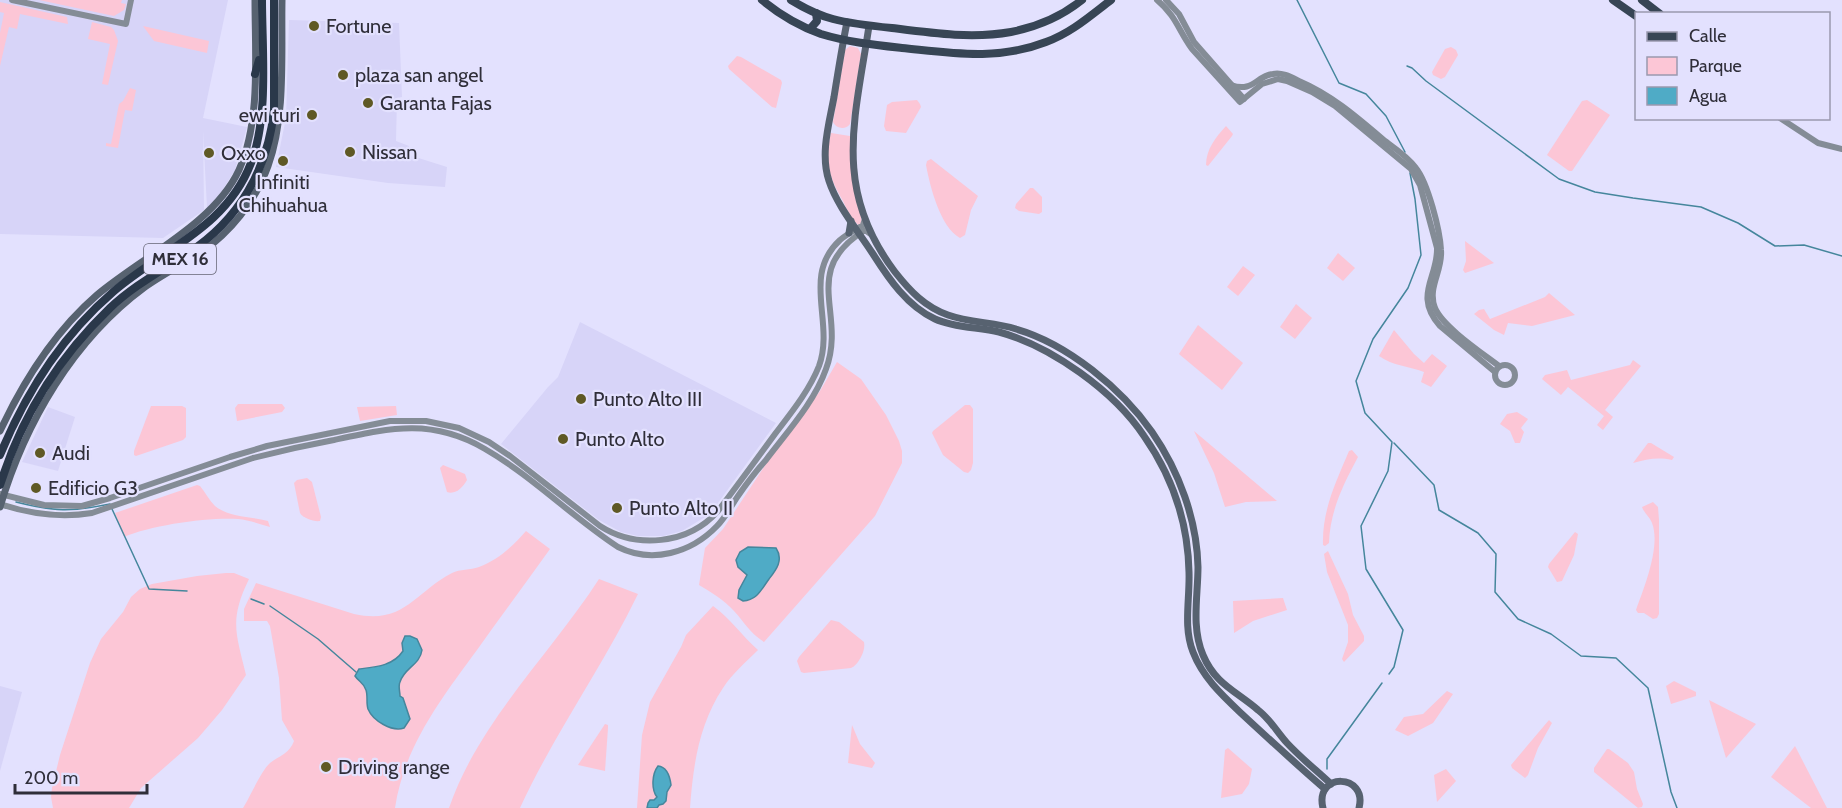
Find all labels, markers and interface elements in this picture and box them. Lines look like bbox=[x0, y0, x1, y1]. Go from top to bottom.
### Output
legend bbox=[1635, 12, 1830, 120]
place label: Fortune bbox=[326, 14, 392, 38]
marker: Fortune bbox=[307, 19, 321, 33]
text: Calle bbox=[1689, 25, 1726, 47]
text: Parque bbox=[1689, 55, 1742, 77]
place label: plaza san angel bbox=[355, 63, 484, 87]
marker: plaza san angel bbox=[336, 68, 350, 82]
text: Agua bbox=[1689, 85, 1727, 107]
place label: Garanta Fajas bbox=[380, 91, 492, 115]
marker: Garanta Fajas bbox=[361, 96, 375, 110]
place label: ewi turi bbox=[239, 103, 300, 127]
marker: ewi turi bbox=[305, 108, 319, 122]
place label: Nissan bbox=[362, 140, 417, 164]
place label: Oxxo bbox=[221, 141, 266, 165]
marker: Nissan bbox=[343, 145, 357, 159]
marker: Oxxo bbox=[202, 146, 216, 160]
marker: Infiniti Chihuahua bbox=[276, 154, 290, 168]
place label: Infiniti Chihuahua bbox=[238, 170, 328, 217]
road number: MEX 16 bbox=[144, 244, 216, 274]
place label: Punto Alto III bbox=[593, 387, 702, 411]
marker: Punto Alto III bbox=[574, 392, 588, 406]
place label: Punto Alto bbox=[575, 427, 664, 451]
marker: Punto Alto bbox=[556, 432, 570, 446]
place label: Audi bbox=[52, 441, 90, 465]
marker: Audi bbox=[33, 446, 47, 460]
place label: Edificio G3 bbox=[48, 476, 138, 500]
marker: Edificio G3 bbox=[29, 481, 43, 495]
place label: Punto Alto II bbox=[629, 496, 733, 520]
marker: Punto Alto II bbox=[610, 501, 624, 515]
place label: Driving range bbox=[338, 755, 450, 779]
scale bar bbox=[15, 757, 147, 795]
marker: Driving range bbox=[319, 760, 333, 774]
text: 200 m bbox=[24, 767, 78, 789]

